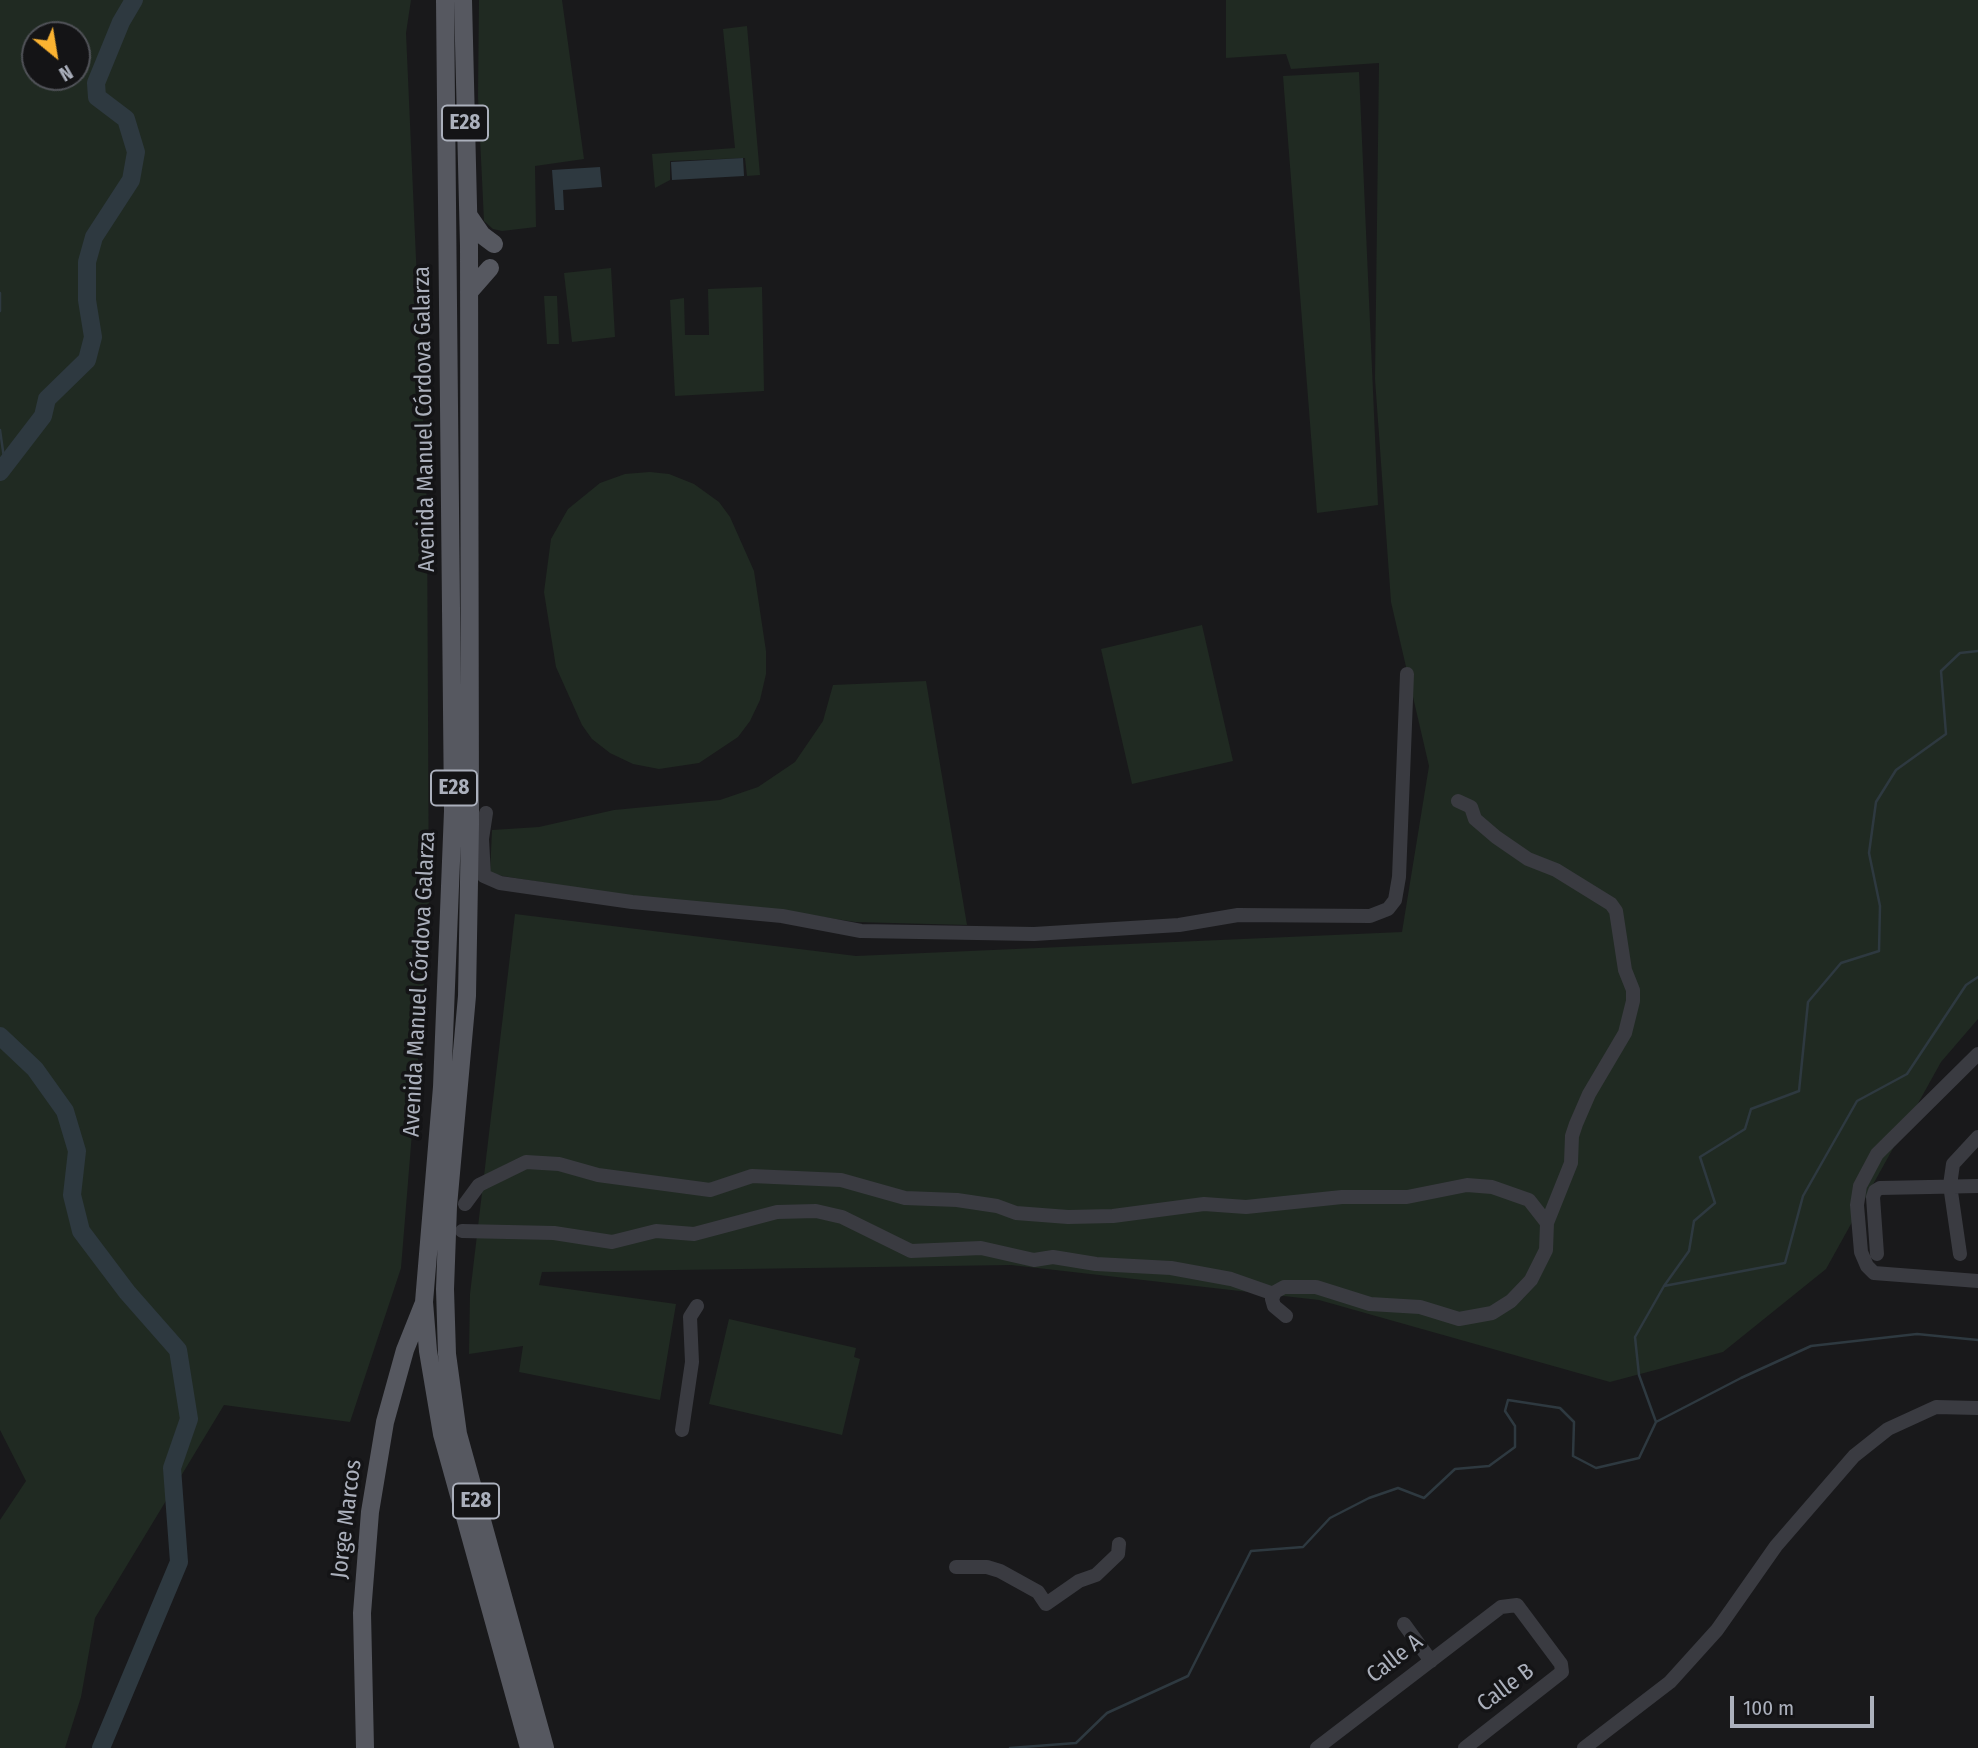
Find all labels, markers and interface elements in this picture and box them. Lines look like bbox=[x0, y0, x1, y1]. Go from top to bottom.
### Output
north arrow bbox=[21, 21, 91, 91]
text: N bbox=[55, 60, 76, 86]
road number: E28 bbox=[442, 106, 488, 140]
street label: Avenida Manuel Córdova Galarza bbox=[409, 266, 441, 572]
road number: E28 bbox=[431, 770, 477, 806]
street label: Avenida Manuel Córdova Galarza bbox=[398, 830, 442, 1138]
street label: Jorge Marcos bbox=[326, 1458, 368, 1580]
road number: E28 bbox=[453, 1484, 499, 1518]
street label: Calle A bbox=[1362, 1629, 1428, 1689]
street label: Calle B bbox=[1472, 1658, 1540, 1718]
scale bar bbox=[1733, 1682, 1876, 1726]
text: 100 m bbox=[1743, 1695, 1794, 1721]

